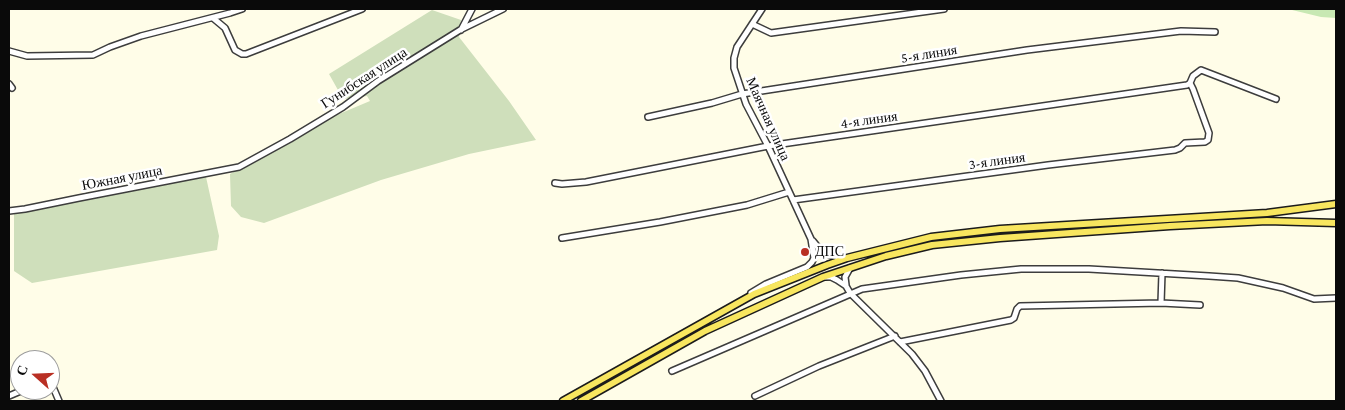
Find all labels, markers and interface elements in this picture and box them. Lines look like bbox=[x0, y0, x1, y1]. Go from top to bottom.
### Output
street label: 5-я линия bbox=[900, 41, 958, 67]
street label: Гунибская улица bbox=[318, 44, 410, 112]
street label: Маячная улица bbox=[742, 75, 794, 163]
street label: 4-я линия bbox=[840, 108, 898, 132]
street label: 3-я линия bbox=[968, 149, 1026, 173]
street label: Южная улица bbox=[80, 162, 164, 194]
place label: ДПС bbox=[815, 244, 844, 260]
marker: ДПС bbox=[799, 246, 811, 258]
north arrow bbox=[10, 350, 60, 400]
text: С bbox=[13, 363, 31, 378]

